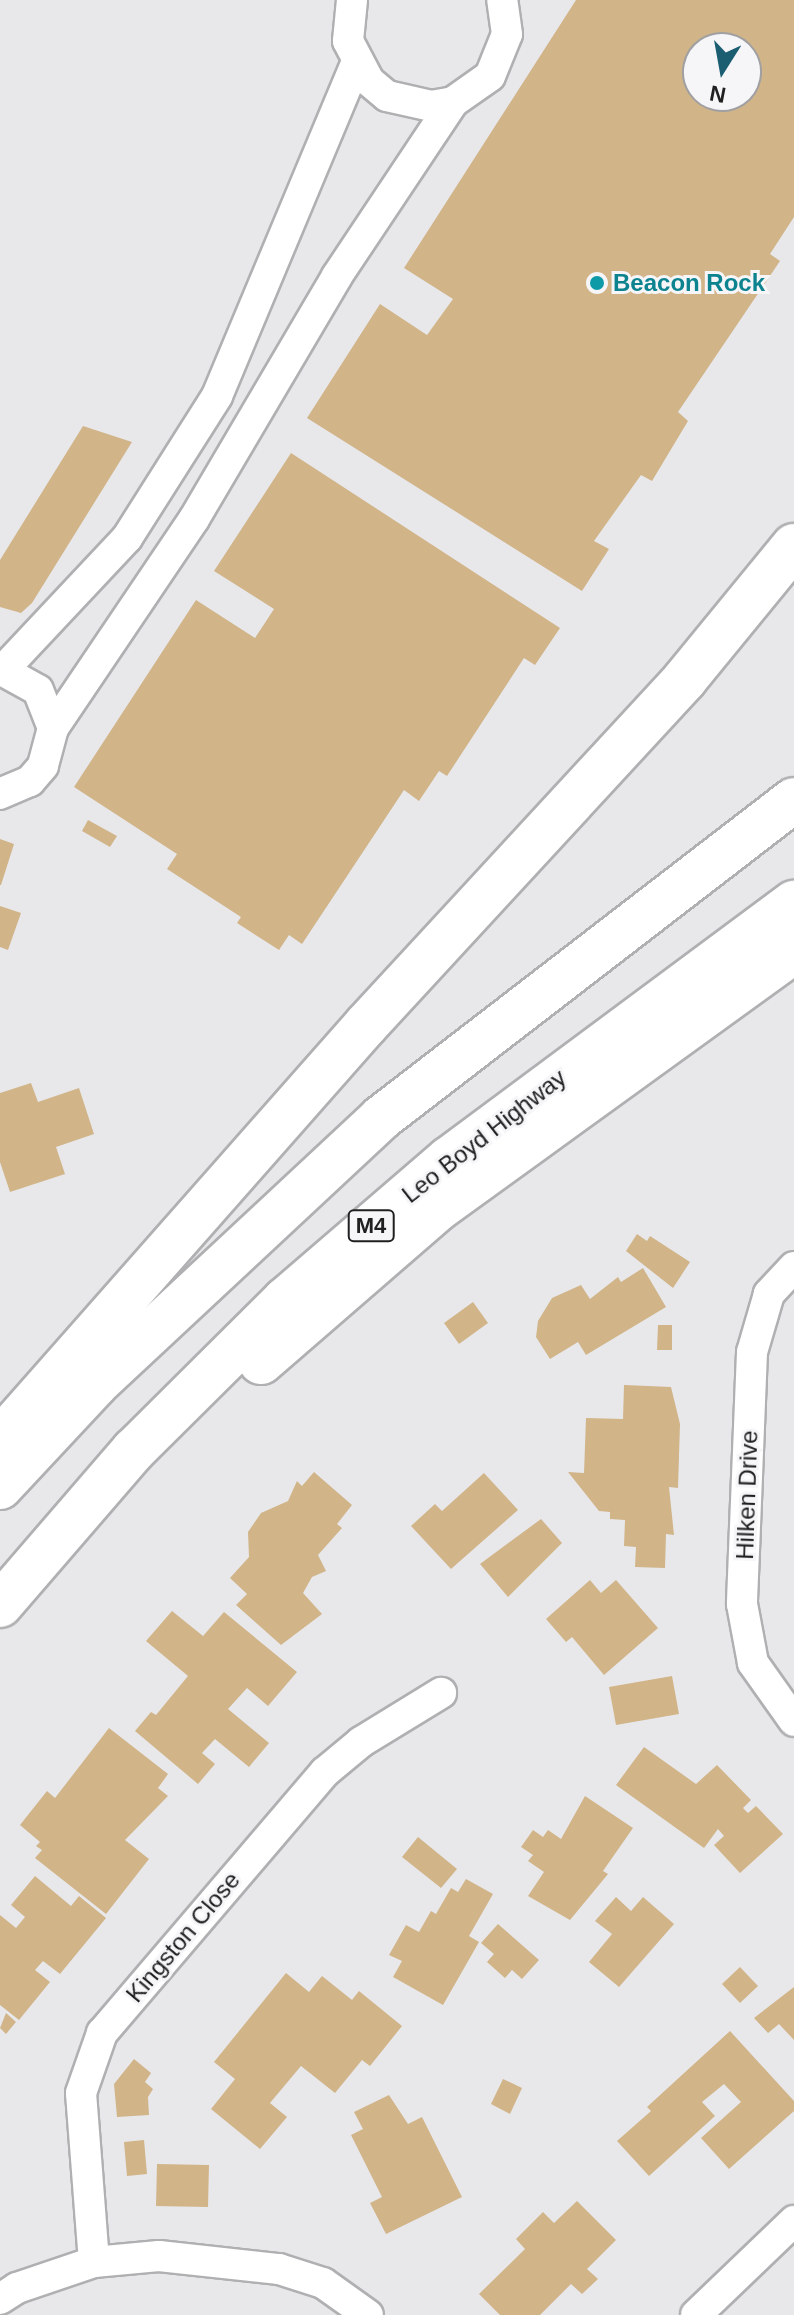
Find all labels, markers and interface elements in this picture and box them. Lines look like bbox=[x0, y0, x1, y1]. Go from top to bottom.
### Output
north arrow bbox=[682, 32, 762, 112]
text: N bbox=[708, 80, 728, 108]
place label: Beacon Rock bbox=[613, 269, 765, 297]
marker: Beacon Rock bbox=[588, 274, 606, 292]
street label: Leo Boyd Highway bbox=[396, 1063, 572, 1209]
road number: M4 bbox=[347, 1208, 395, 1244]
street label: Hilken Drive bbox=[730, 1430, 764, 1560]
street label: Kingston Close bbox=[120, 1866, 246, 2008]

